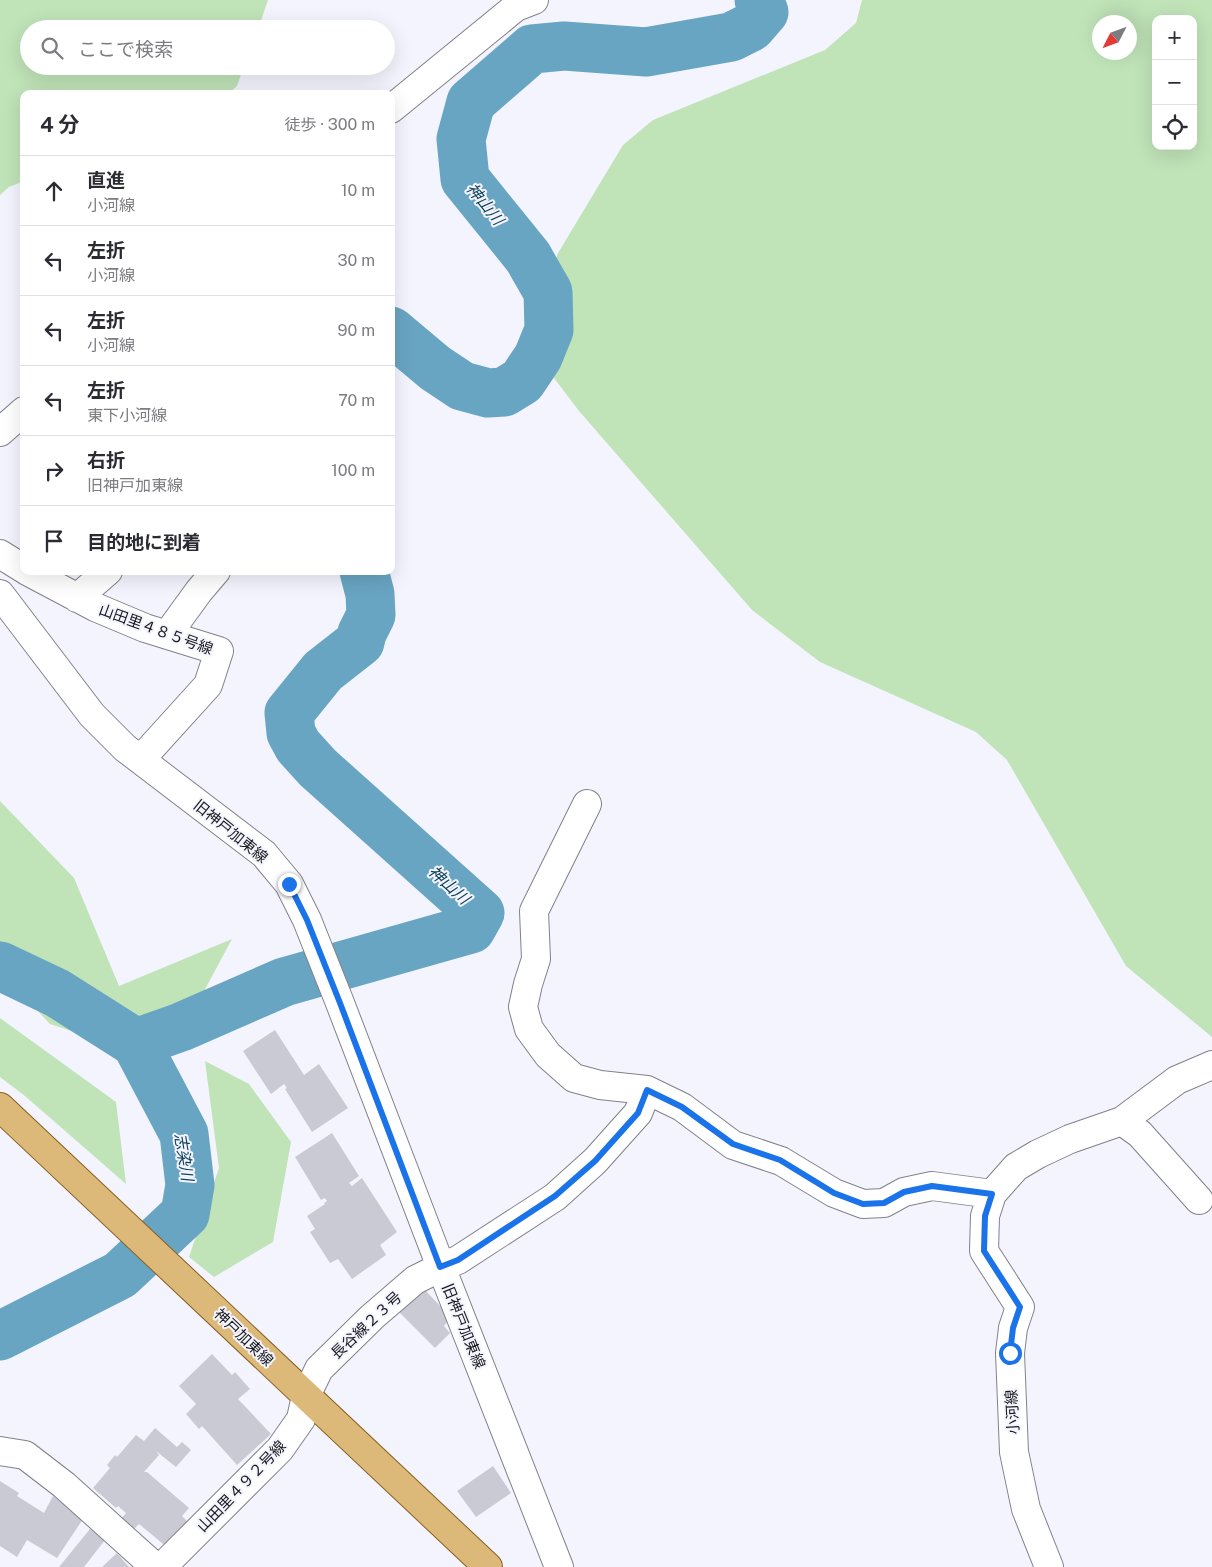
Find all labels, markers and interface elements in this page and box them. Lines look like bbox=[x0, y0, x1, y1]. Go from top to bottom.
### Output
north arrow bbox=[1092, 15, 1137, 60]
map controls bbox=[1152, 15, 1197, 150]
button: + bbox=[1152, 15, 1197, 60]
search box bbox=[20, 20, 395, 75]
icon: search bbox=[38, 34, 66, 62]
text: ここで検索 bbox=[78, 38, 173, 60]
button: − bbox=[1152, 60, 1197, 105]
button: locate bbox=[1152, 105, 1197, 150]
text: 4 分 bbox=[40, 112, 80, 137]
text: 徒歩 · 300 m bbox=[284, 115, 375, 134]
text: 直進 bbox=[87, 169, 125, 191]
icon: ahead bbox=[40, 177, 68, 205]
water label: 神山川 bbox=[463, 179, 509, 230]
text: 10 m bbox=[341, 181, 375, 200]
text: 小河線 bbox=[87, 196, 135, 215]
text: 左折 bbox=[87, 239, 125, 261]
icon: left bbox=[40, 247, 68, 275]
text: 30 m bbox=[338, 251, 375, 270]
text: 小河線 bbox=[87, 266, 135, 285]
text: 左折 bbox=[87, 309, 125, 331]
icon: left bbox=[40, 317, 68, 345]
text: 90 m bbox=[338, 321, 375, 340]
text: 小河線 bbox=[87, 336, 135, 355]
text: 左折 bbox=[87, 379, 125, 401]
icon: left bbox=[40, 387, 68, 415]
text: 70 m bbox=[338, 391, 375, 410]
text: 東下小河線 bbox=[87, 406, 167, 425]
text: 右折 bbox=[87, 449, 125, 471]
icon: right bbox=[40, 457, 68, 485]
text: 100 m bbox=[331, 461, 375, 480]
text: 旧神戸加東線 bbox=[87, 476, 183, 495]
icon: arrive bbox=[40, 527, 68, 555]
text: 目的地に到着 bbox=[87, 531, 201, 553]
street label: 山田里４８５号線 bbox=[97, 600, 215, 658]
street label: 旧神戸加東線 bbox=[191, 796, 271, 866]
water label: 神山川 bbox=[425, 862, 475, 909]
route end bbox=[278, 873, 301, 896]
water label: 志染川 bbox=[171, 1132, 197, 1184]
street label: 旧神戸加東線 bbox=[439, 1281, 489, 1371]
street label: 長谷線２３号 bbox=[327, 1288, 405, 1362]
street label: 神戸加東線 bbox=[211, 1305, 277, 1369]
route start bbox=[999, 1342, 1022, 1365]
street label: 小河線 bbox=[1002, 1389, 1022, 1435]
street label: 山田里４９２号線 bbox=[193, 1437, 289, 1535]

